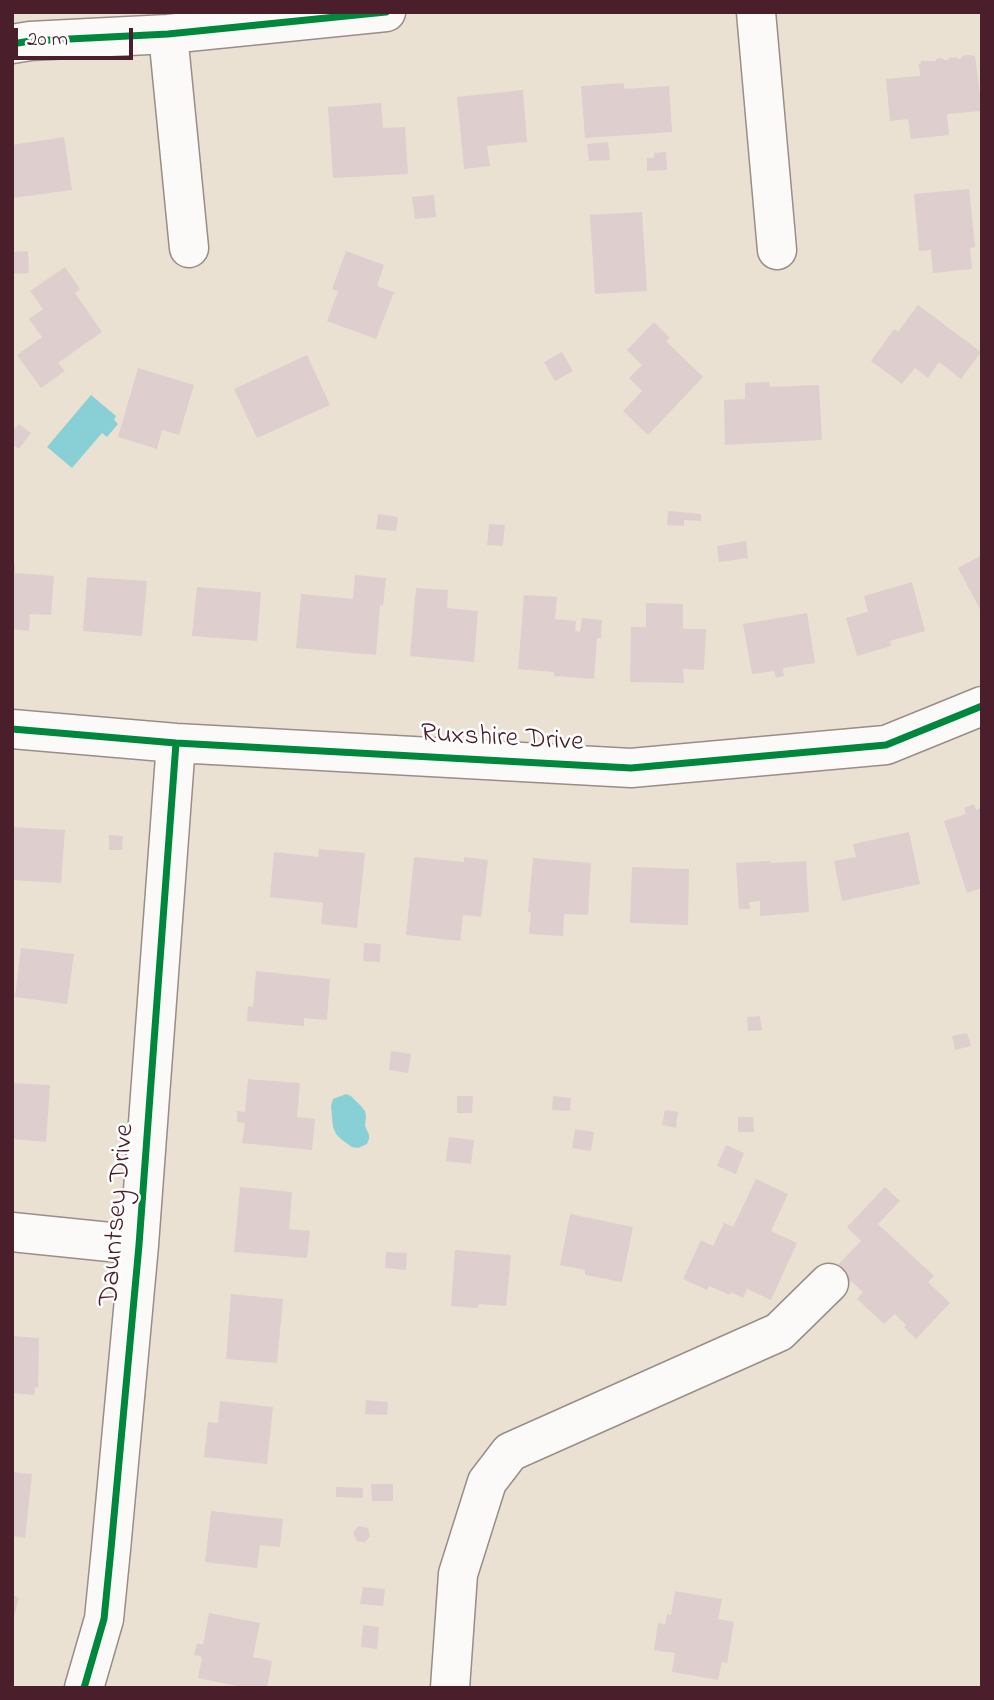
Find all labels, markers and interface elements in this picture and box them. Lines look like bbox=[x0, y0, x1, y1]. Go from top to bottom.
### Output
scale bar bbox=[18, 14, 136, 58]
text: 20 m bbox=[27, 25, 68, 55]
street label: Ruxshire Drive bbox=[420, 719, 584, 761]
street label: Dauntsey Drive bbox=[94, 1123, 144, 1307]

